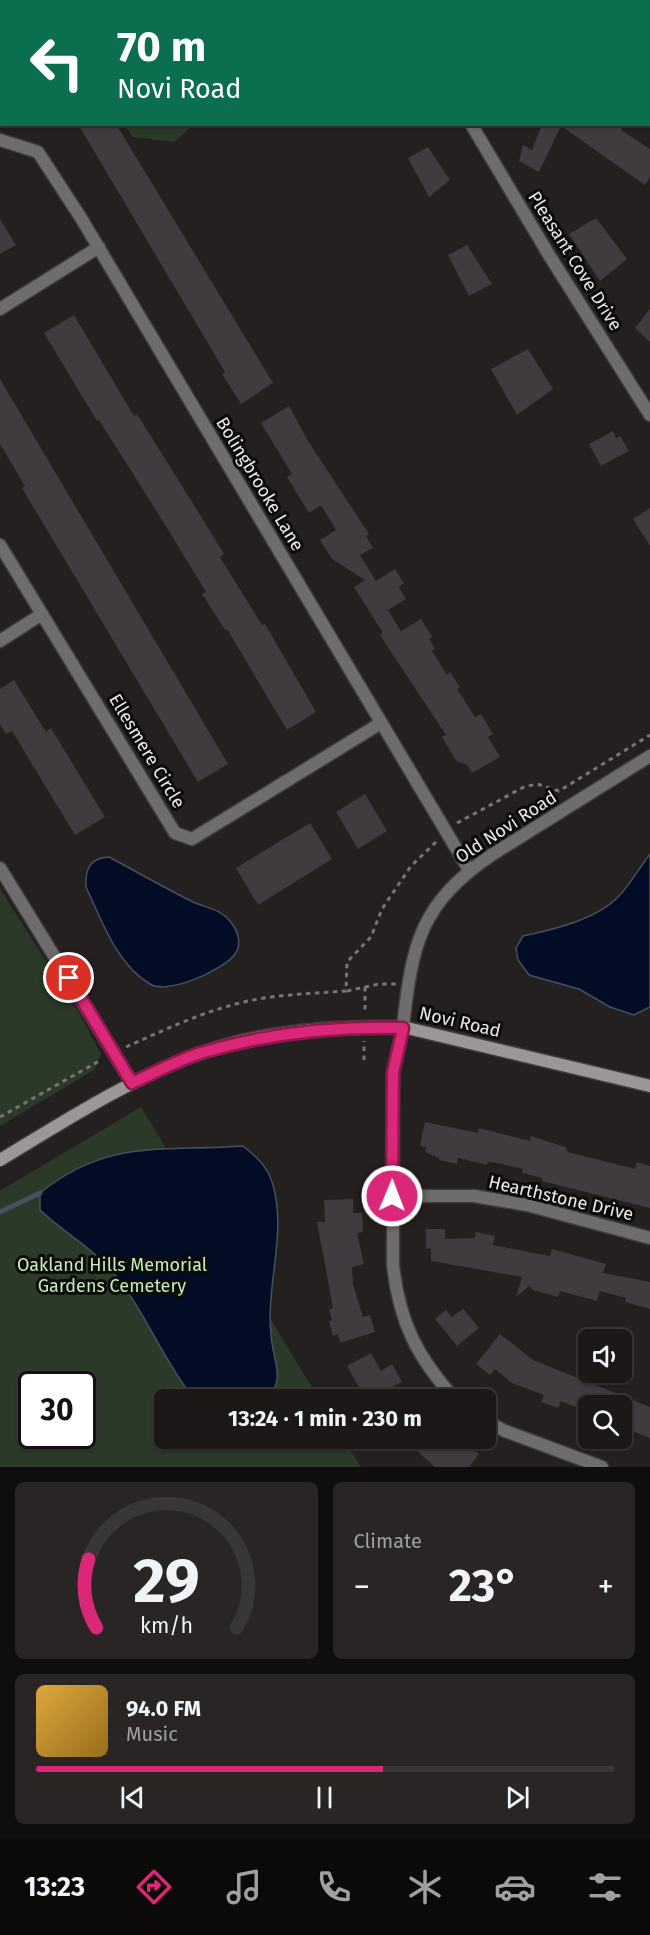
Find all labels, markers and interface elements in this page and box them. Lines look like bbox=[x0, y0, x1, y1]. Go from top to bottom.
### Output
text: 70 m bbox=[117, 22, 206, 72]
icon: left bbox=[18, 24, 96, 102]
text: Novi Road bbox=[117, 73, 241, 105]
street label: Pleasant Cove Drive bbox=[523, 187, 627, 335]
street label: Bolingbrooke Lane bbox=[211, 413, 309, 555]
street label: Ellesmere Circle bbox=[104, 690, 190, 812]
street label: Old Novi Road bbox=[451, 786, 561, 868]
pin bbox=[43, 952, 94, 1003]
icon: arrive bbox=[52, 961, 85, 994]
street label: Novi Road bbox=[417, 1002, 503, 1042]
position arrow bbox=[360, 1164, 424, 1228]
street label: Hearthstone Drive bbox=[486, 1171, 636, 1225]
park label: Oakland Hills Memorial Gardens Cemetery bbox=[17, 1254, 207, 1297]
map controls bbox=[578, 1329, 632, 1449]
button: sound bbox=[578, 1329, 632, 1383]
speed limit sign: 30 bbox=[18, 1371, 96, 1449]
button: search bbox=[578, 1395, 632, 1449]
text: 13:24 · 1 min · 230 m bbox=[228, 1405, 422, 1432]
text: Climate bbox=[354, 1529, 422, 1553]
text: 29 bbox=[133, 1544, 200, 1619]
text: 23° bbox=[449, 1559, 519, 1613]
text: − bbox=[354, 1567, 370, 1607]
text: + bbox=[598, 1567, 614, 1607]
text: km/h bbox=[140, 1613, 193, 1639]
text: 94.0 FM bbox=[126, 1695, 201, 1722]
text: Music bbox=[126, 1722, 178, 1746]
icon: previous bbox=[116, 1781, 149, 1814]
icon: pause bbox=[308, 1781, 341, 1814]
icon: next bbox=[501, 1781, 534, 1814]
icon: directions bbox=[133, 1866, 175, 1908]
icon: music bbox=[223, 1866, 265, 1908]
icon: phone bbox=[313, 1866, 355, 1908]
icon: climate bbox=[404, 1866, 446, 1908]
icon: car bbox=[494, 1866, 536, 1908]
icon: filters bbox=[584, 1866, 626, 1908]
text: 13:23 bbox=[24, 1871, 85, 1903]

